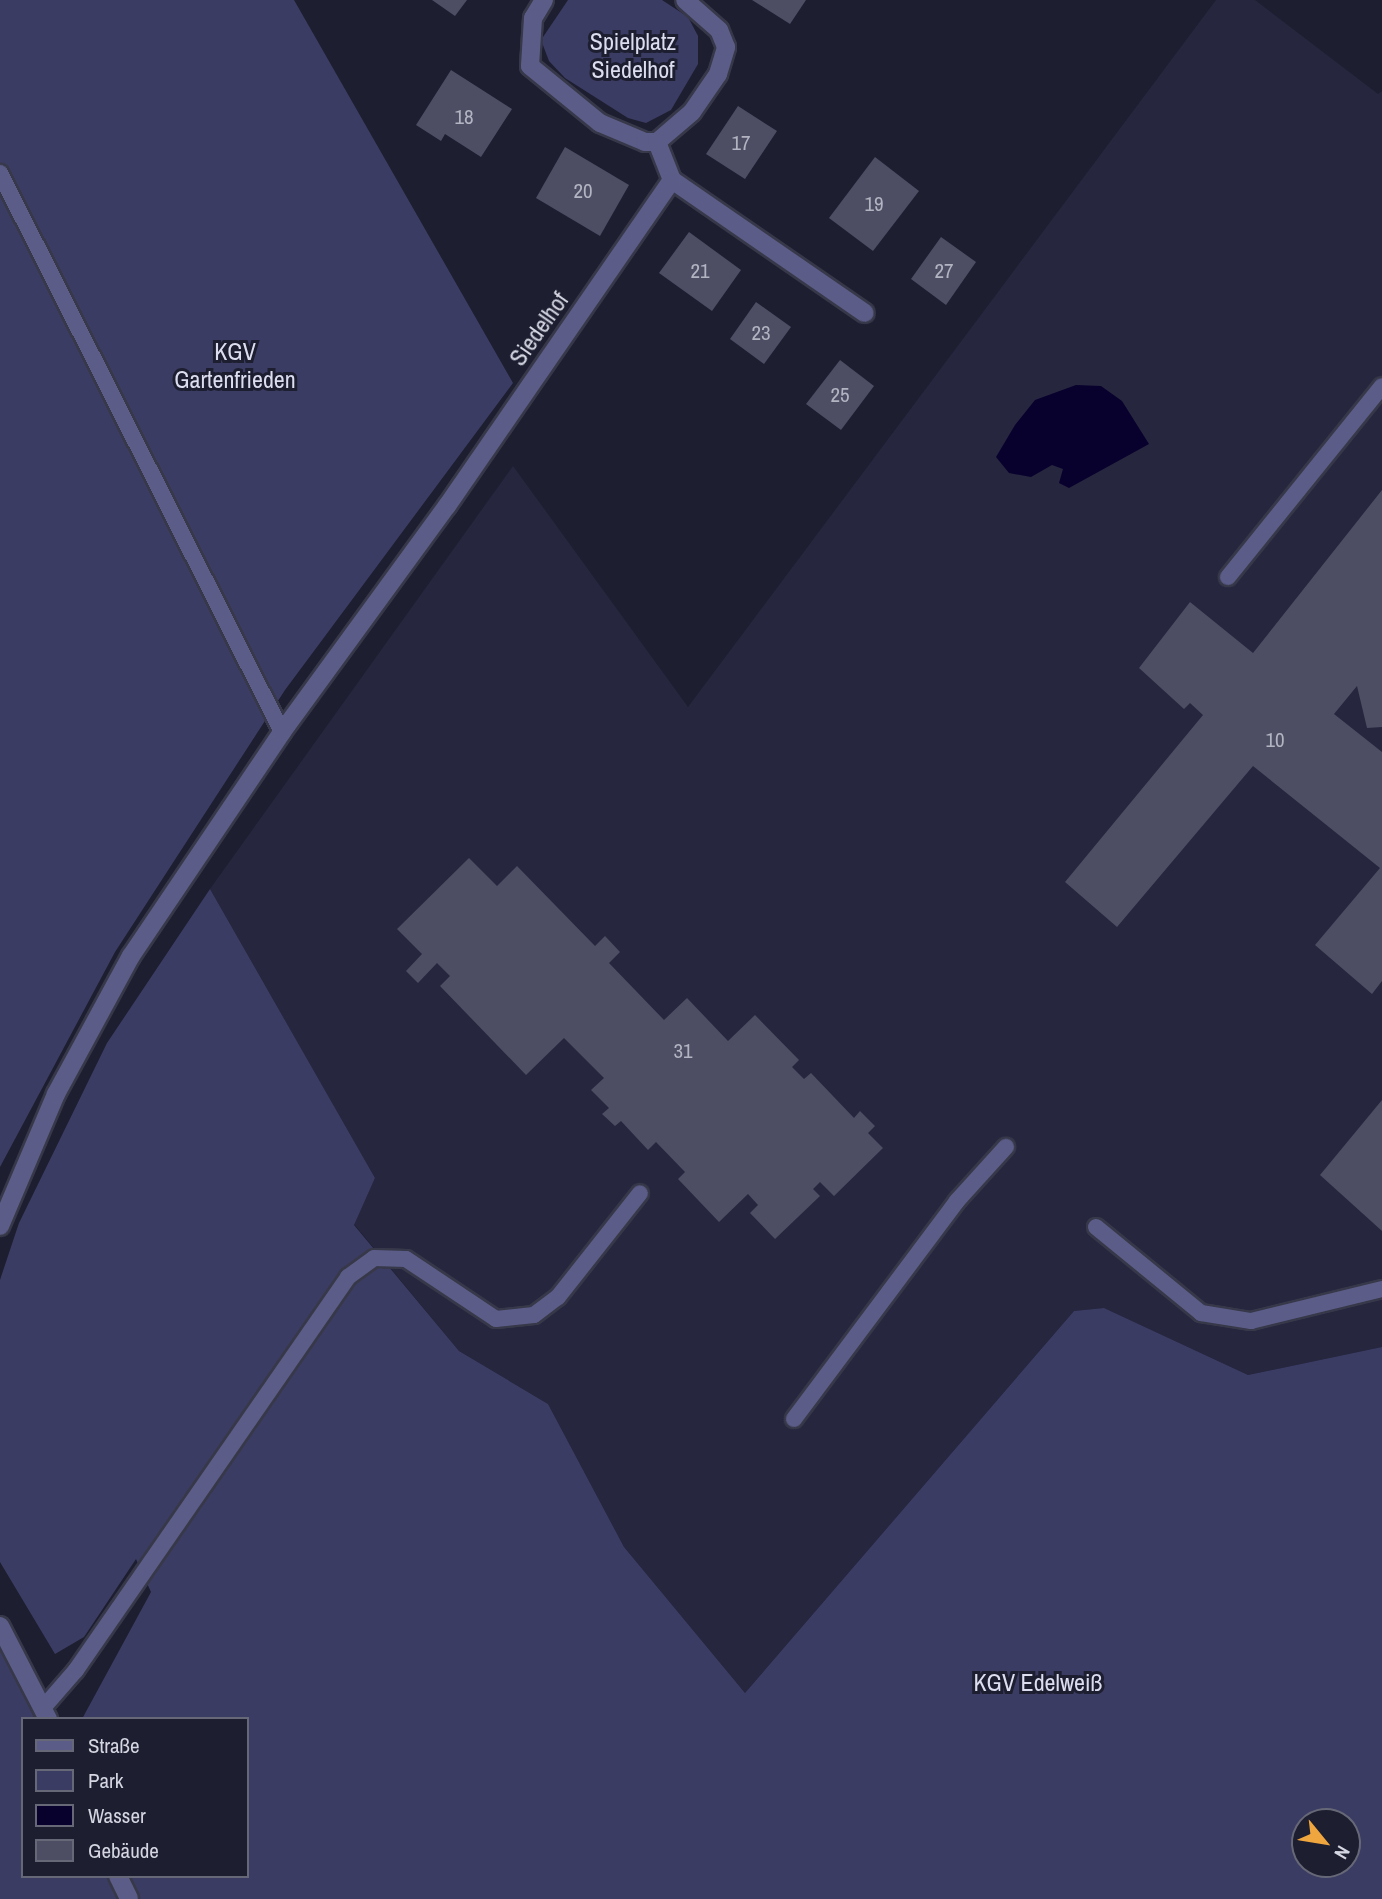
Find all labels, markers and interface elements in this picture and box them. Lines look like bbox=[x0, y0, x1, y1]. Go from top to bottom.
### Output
park label: Spielplatz Siedelhof bbox=[590, 28, 676, 84]
house number: 18 bbox=[454, 104, 474, 130]
house number: 17 bbox=[731, 130, 751, 156]
house number: 20 bbox=[573, 178, 593, 204]
house number: 19 bbox=[864, 191, 884, 217]
house number: 21 bbox=[690, 258, 710, 284]
house number: 27 bbox=[934, 258, 954, 284]
street label: Siedelhof bbox=[503, 287, 575, 371]
house number: 23 bbox=[751, 320, 771, 346]
park label: KGV Gartenfrieden bbox=[174, 338, 296, 394]
house number: 25 bbox=[830, 382, 850, 408]
house number: 10 bbox=[1265, 727, 1285, 753]
house number: 31 bbox=[673, 1038, 693, 1064]
park label: KGV Edelweiß bbox=[973, 1669, 1103, 1697]
legend bbox=[21, 1717, 248, 1878]
text: Straße bbox=[88, 1731, 140, 1760]
text: Park bbox=[88, 1766, 123, 1795]
text: Wasser bbox=[88, 1801, 146, 1830]
north arrow bbox=[1291, 1808, 1361, 1878]
text: Gebäude bbox=[88, 1836, 159, 1865]
text: N bbox=[1328, 1841, 1357, 1864]

